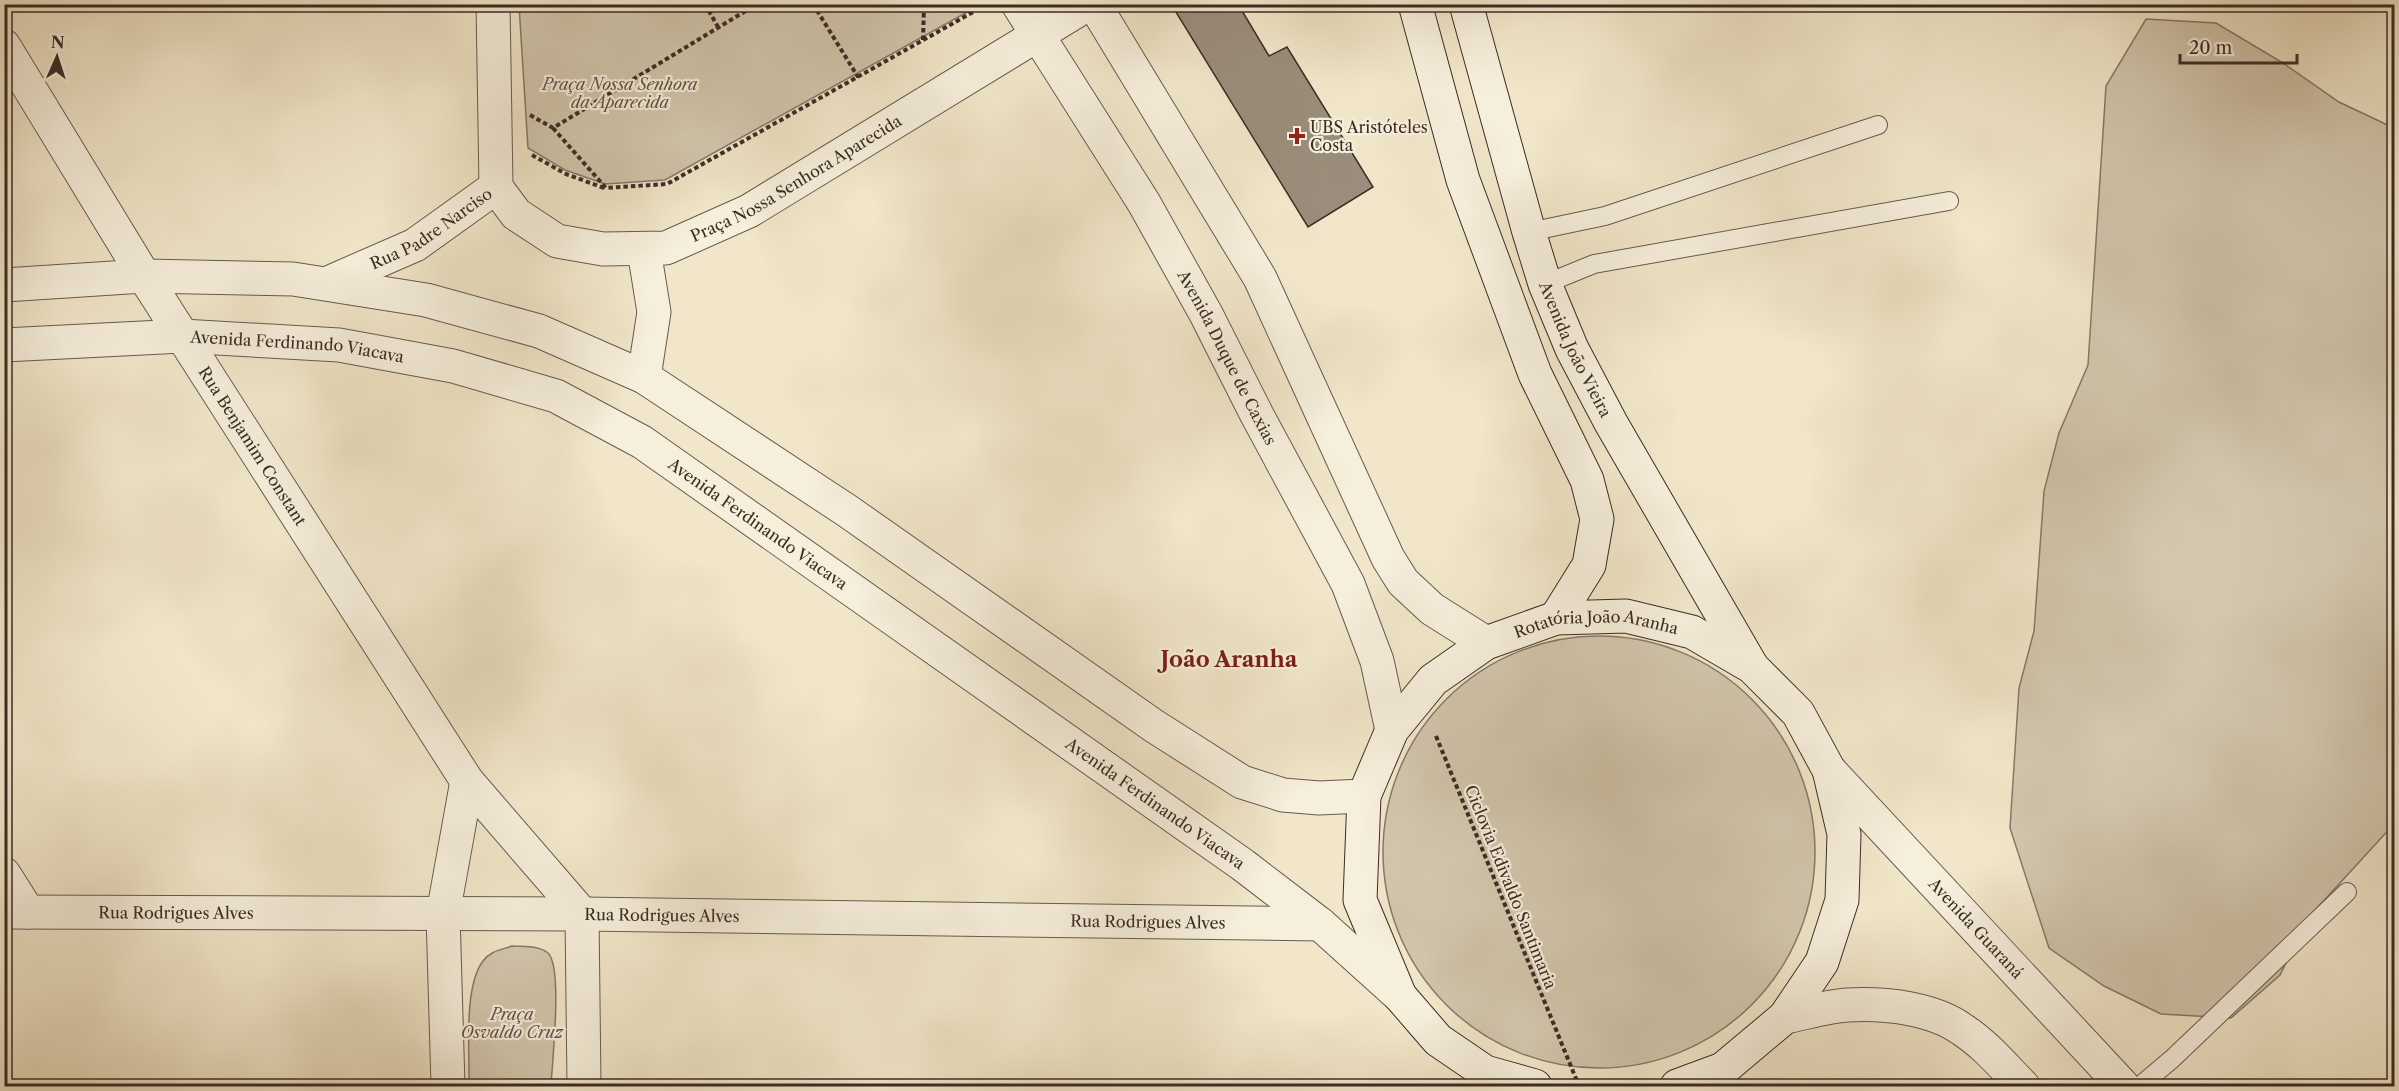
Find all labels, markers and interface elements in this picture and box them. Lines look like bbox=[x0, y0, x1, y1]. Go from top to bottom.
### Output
north arrow bbox=[27, 27, 87, 87]
scale bar bbox=[2180, 27, 2297, 65]
text: N bbox=[50, 32, 65, 52]
text: 20 m bbox=[2189, 37, 2233, 59]
park label: Praça Nossa Senhora da Aparecida bbox=[540, 74, 698, 112]
street label: Praça Nossa Senhora Aparecida bbox=[687, 110, 906, 246]
place label: UBS Aristóteles Costa bbox=[1310, 117, 1428, 155]
marker: UBS Aristóteles Costa bbox=[1288, 127, 1306, 145]
street label: Rua Padre Narciso bbox=[367, 183, 496, 273]
street label: Avenida Duque de Caxias bbox=[1173, 266, 1281, 448]
street label: Avenida João Vieira bbox=[1535, 278, 1616, 421]
street label: Avenida Ferdinando Viacava bbox=[189, 326, 406, 367]
street label: Rua Benjamim Constant bbox=[194, 363, 311, 530]
street label: Avenida Ferdinando Viacava bbox=[664, 453, 852, 594]
street label: Rotatória João Aranha bbox=[1511, 606, 1681, 642]
district label: João Aranha bbox=[1156, 646, 1298, 673]
street label: Avenida Ferdinando Viacava bbox=[1061, 733, 1249, 874]
street label: Ciclovia Edivaldo Santimaria bbox=[1461, 782, 1561, 992]
street label: Avenida Guaraná bbox=[1924, 873, 2028, 983]
street label: Rua Rodrigues Alves bbox=[98, 902, 254, 923]
street label: Rua Rodrigues Alves bbox=[584, 904, 740, 926]
street label: Rua Rodrigues Alves bbox=[1070, 911, 1226, 933]
park label: Praça Osvaldo Cruz bbox=[461, 1004, 565, 1042]

